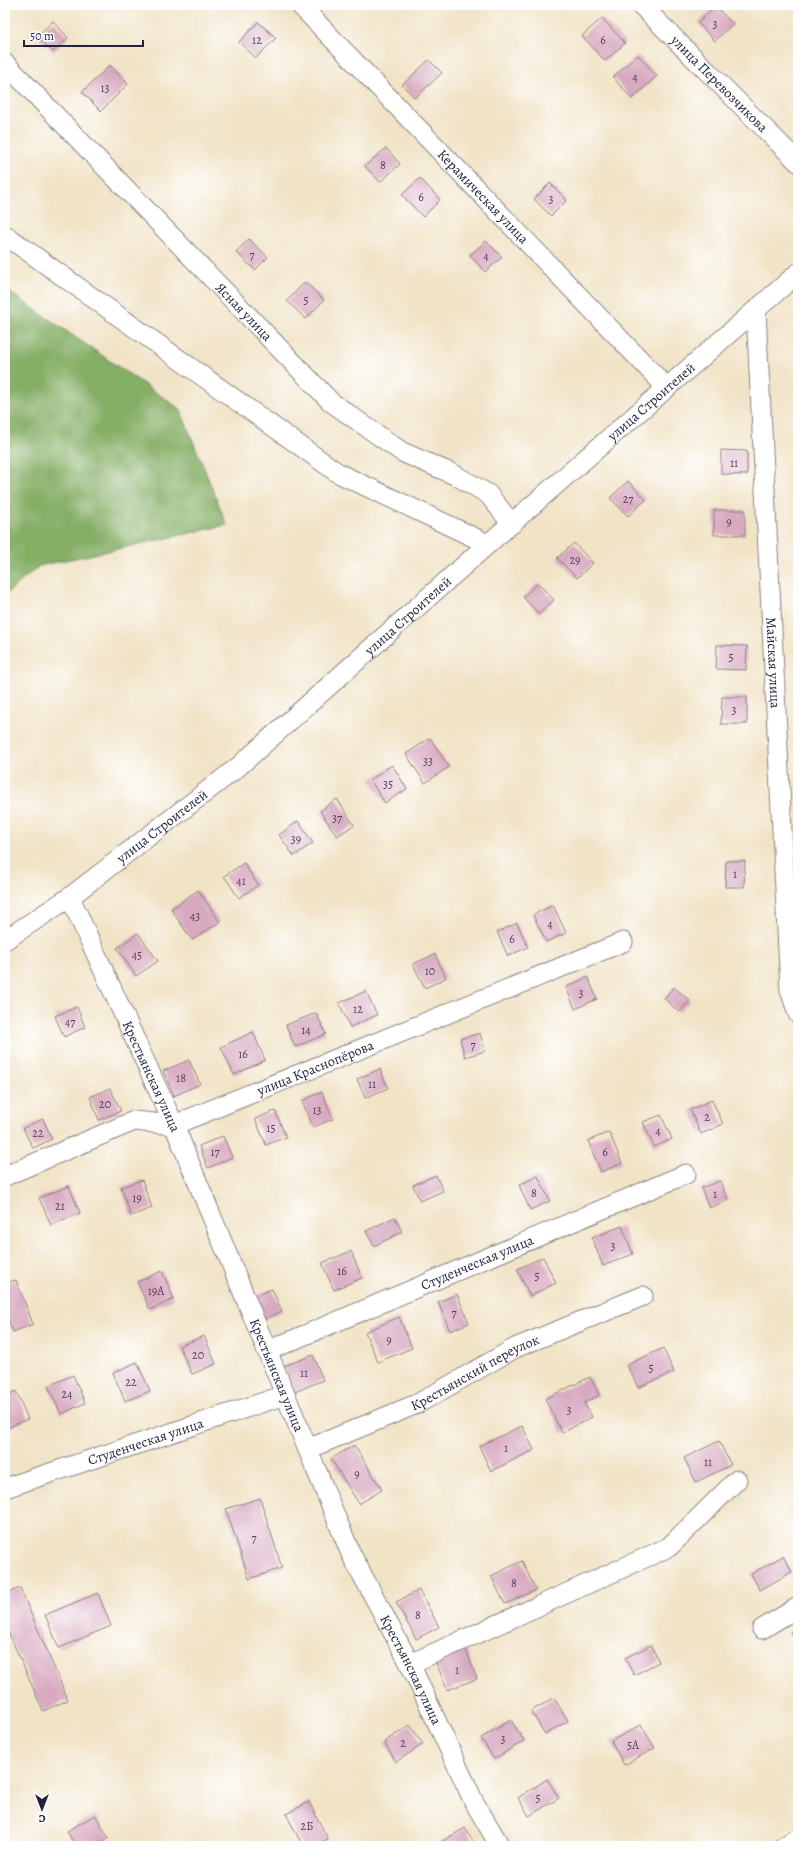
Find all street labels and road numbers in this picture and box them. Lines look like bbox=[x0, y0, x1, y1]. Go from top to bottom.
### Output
street label: улица Перевозчикова bbox=[666, 30, 773, 137]
street label: Керамическая улица bbox=[433, 145, 534, 248]
street label: Ясная улица bbox=[212, 278, 277, 345]
street label: улица Строителей bbox=[603, 358, 699, 446]
street label: улица Строителей bbox=[360, 572, 455, 660]
street label: Майская улица bbox=[762, 617, 785, 709]
street label: улица Строителей bbox=[112, 785, 211, 868]
street label: Крестьянская улица bbox=[118, 1017, 186, 1135]
street label: улица Краснопёрова bbox=[253, 1035, 377, 1100]
street label: Студенческая улица bbox=[418, 1230, 537, 1295]
street label: Крестьянская улица bbox=[245, 1316, 309, 1435]
street label: Крестьянский переулок bbox=[408, 1330, 542, 1415]
street label: Студенческая улица bbox=[85, 1413, 206, 1469]
street label: Крестьянская улица bbox=[376, 1611, 447, 1728]

